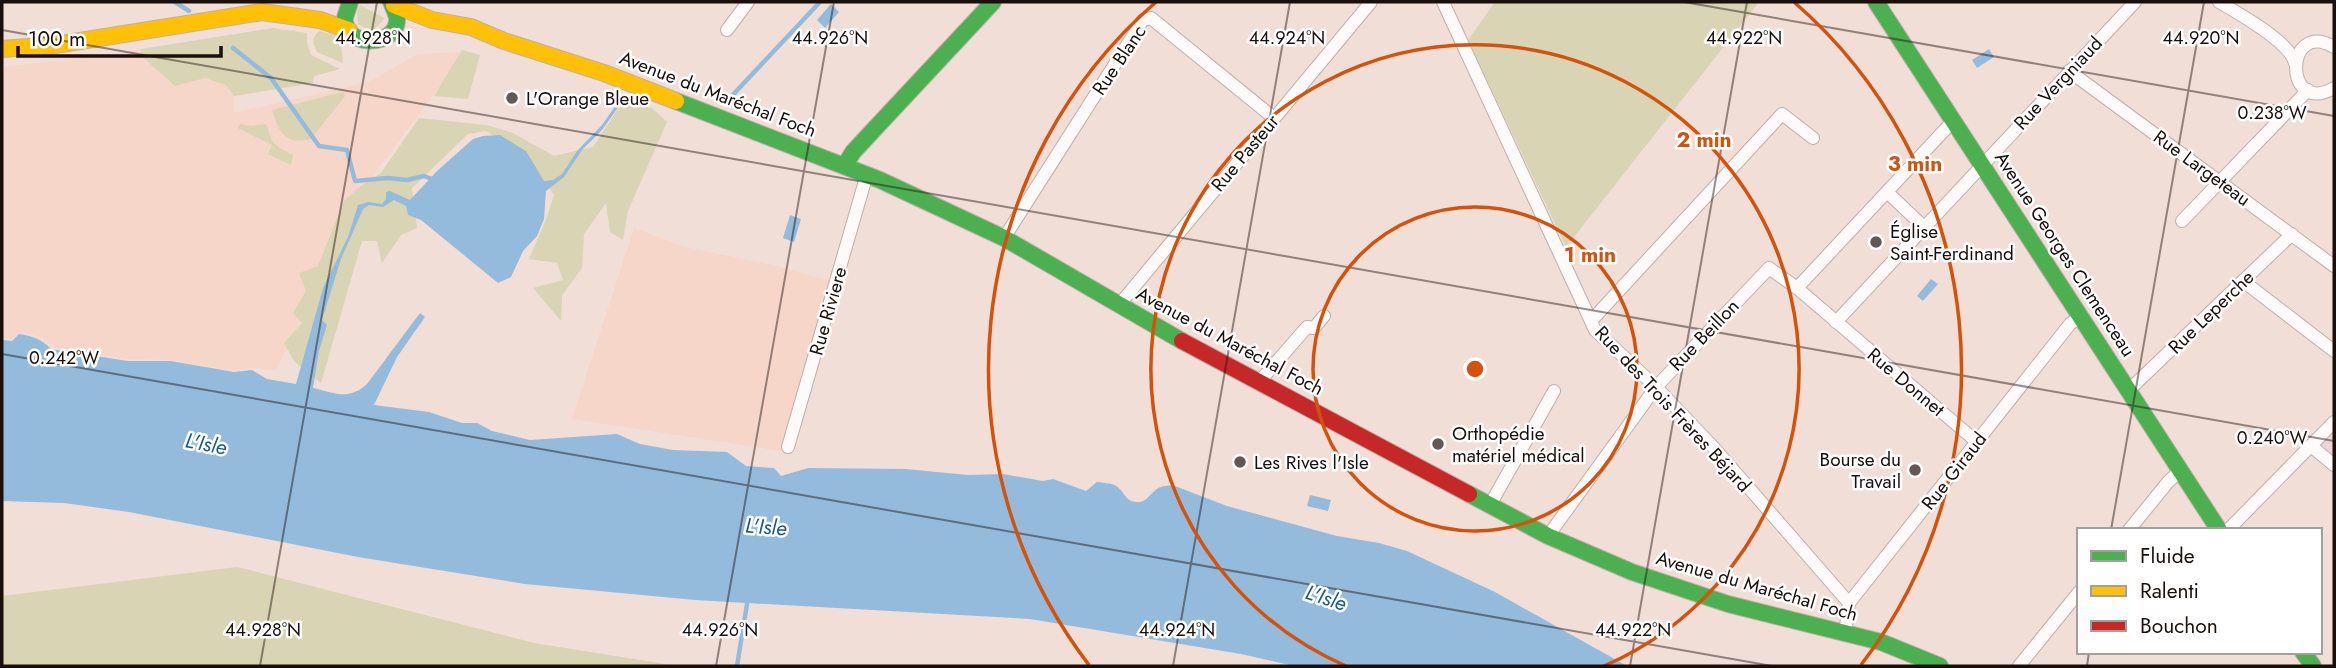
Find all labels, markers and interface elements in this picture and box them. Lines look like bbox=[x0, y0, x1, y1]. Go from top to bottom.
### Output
scale bar bbox=[18, 14, 220, 58]
street label: Rue Blanc bbox=[1086, 20, 1152, 100]
text: 100 m bbox=[28, 24, 85, 54]
text: 44.928°N bbox=[335, 25, 411, 51]
text: 44.926°N bbox=[792, 25, 868, 51]
text: 44.924°N bbox=[1249, 25, 1325, 51]
text: 44.922°N bbox=[1706, 25, 1782, 51]
text: 44.920°N bbox=[2163, 25, 2239, 51]
street label: Rue Vergniaud bbox=[2008, 30, 2108, 136]
street label: Avenue du Maréchal Foch bbox=[616, 44, 820, 144]
place label: L'Orange Bleue bbox=[526, 85, 649, 112]
marker: L'Orange Bleue bbox=[504, 90, 520, 106]
text: 0.238°W bbox=[2238, 100, 2307, 126]
street label: Rue Pasteur bbox=[1205, 108, 1286, 198]
street label: Rue Largeteau bbox=[2148, 124, 2256, 212]
text: 2 min bbox=[1676, 125, 1732, 155]
street label: Avenue Georges Clemenceau bbox=[1988, 146, 2142, 362]
text: 3 min bbox=[1888, 149, 1942, 179]
place label: Église Saint-Ferdinand bbox=[1890, 218, 2014, 267]
marker: Église Saint-Ferdinand bbox=[1868, 234, 1884, 250]
text: 1 min bbox=[1564, 240, 1616, 270]
street label: Rue Riviere bbox=[803, 263, 854, 358]
street label: Rue Leperche bbox=[2162, 264, 2260, 360]
street label: Avenue du Maréchal Foch bbox=[1132, 280, 1328, 402]
street label: Rue Beillon bbox=[1663, 293, 1745, 377]
street label: Rue des Trois Frères Béjard bbox=[1589, 320, 1757, 498]
street label: Rue Donnet bbox=[1861, 342, 1951, 423]
text: 0.242°W bbox=[29, 345, 99, 371]
centre of rings bbox=[1463, 357, 1487, 381]
place label: Orthopédie matériel médical bbox=[1452, 420, 1585, 469]
water label: L'Isle bbox=[183, 425, 230, 463]
text: 0.240°W bbox=[2237, 425, 2307, 451]
street label: Rue Giraud bbox=[1915, 426, 1993, 516]
marker: Orthopédie matériel médical bbox=[1430, 436, 1446, 452]
place label: Bourse du Travail bbox=[1820, 446, 1901, 495]
place label: Les Rives l'Isle bbox=[1254, 449, 1369, 476]
marker: Les Rives l'Isle bbox=[1232, 454, 1248, 470]
marker: Bourse du Travail bbox=[1907, 462, 1923, 478]
water label: L'Isle bbox=[744, 511, 788, 543]
legend bbox=[2077, 528, 2322, 654]
text: Fluide bbox=[2140, 541, 2195, 571]
street label: Avenue du Maréchal Foch bbox=[1653, 544, 1861, 628]
text: Ralenti bbox=[2140, 576, 2199, 606]
water label: L'Isle bbox=[1302, 577, 1351, 619]
text: Bouchon bbox=[2140, 611, 2218, 641]
text: 44.928°N bbox=[225, 617, 301, 643]
text: 44.926°N bbox=[682, 617, 758, 643]
text: 44.924°N bbox=[1139, 617, 1215, 643]
text: 44.922°N bbox=[1595, 617, 1671, 643]

